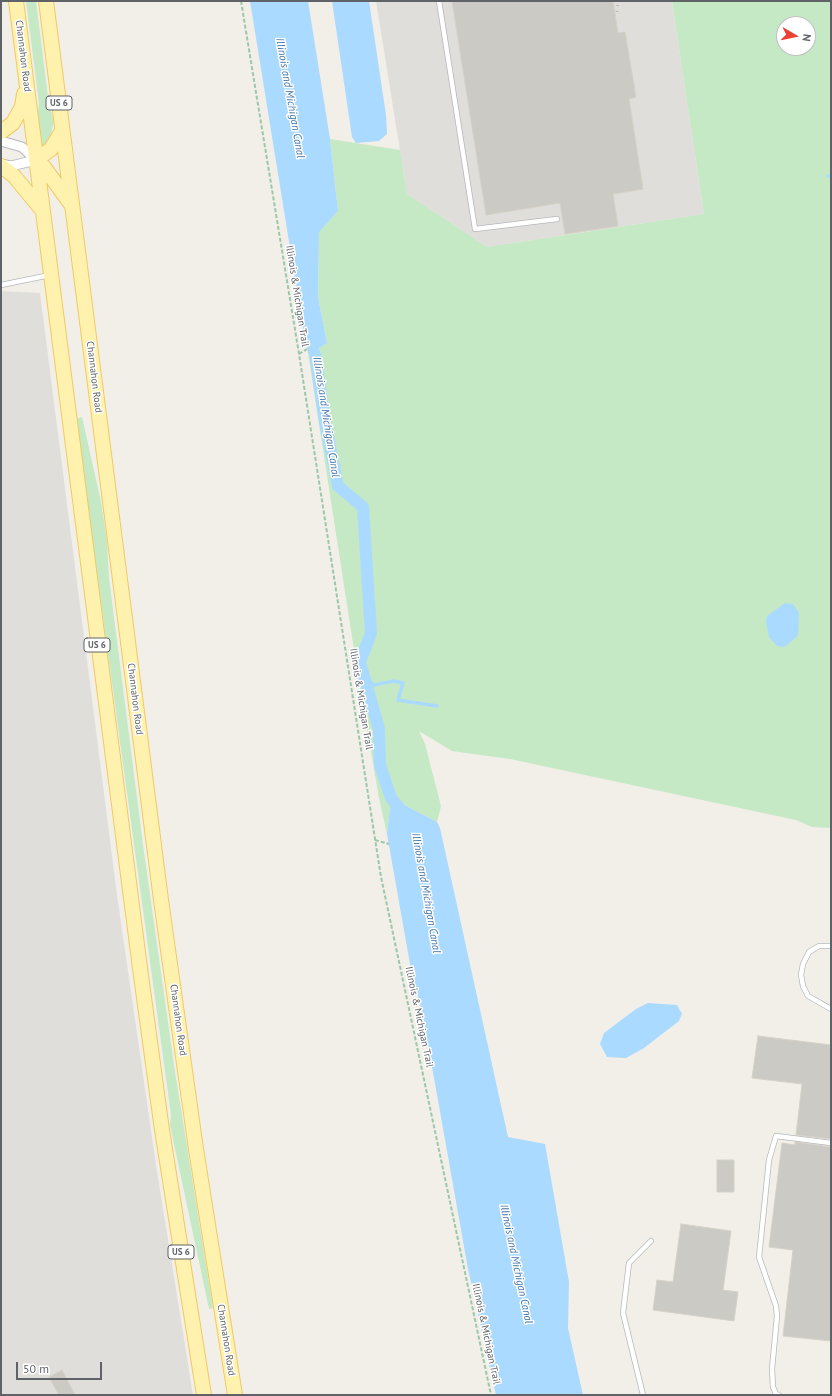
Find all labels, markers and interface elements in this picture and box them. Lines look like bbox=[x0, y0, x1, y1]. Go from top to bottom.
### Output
north arrow bbox=[776, 16, 816, 56]
street label: Channahon Road bbox=[13, 19, 33, 93]
text: N bbox=[799, 33, 814, 42]
water label: Illinois and Michigan Canal bbox=[273, 37, 307, 159]
road number: US 6 bbox=[46, 96, 72, 110]
street label: Illinois & Michigan Trail bbox=[283, 244, 311, 348]
street label: Channahon Road bbox=[84, 340, 104, 414]
water label: Illinois and Michigan Canal bbox=[310, 356, 342, 478]
road number: US 6 bbox=[84, 638, 110, 652]
street label: Illinois & Michigan Trail bbox=[347, 647, 375, 751]
street label: Channahon Road bbox=[125, 662, 145, 736]
water label: Illinois and Michigan Canal bbox=[409, 832, 443, 954]
street label: Illinois & Michigan Trail bbox=[402, 965, 436, 1069]
street label: Channahon Road bbox=[167, 983, 189, 1057]
water label: Illinois and Michigan Canal bbox=[497, 1203, 535, 1325]
road number: US 6 bbox=[168, 1245, 194, 1259]
street label: Illinois & Michigan Trail bbox=[469, 1282, 503, 1386]
street label: Channahon Road bbox=[214, 1303, 238, 1377]
scale bar bbox=[18, 1354, 104, 1380]
text: 50 m bbox=[23, 1361, 49, 1376]

